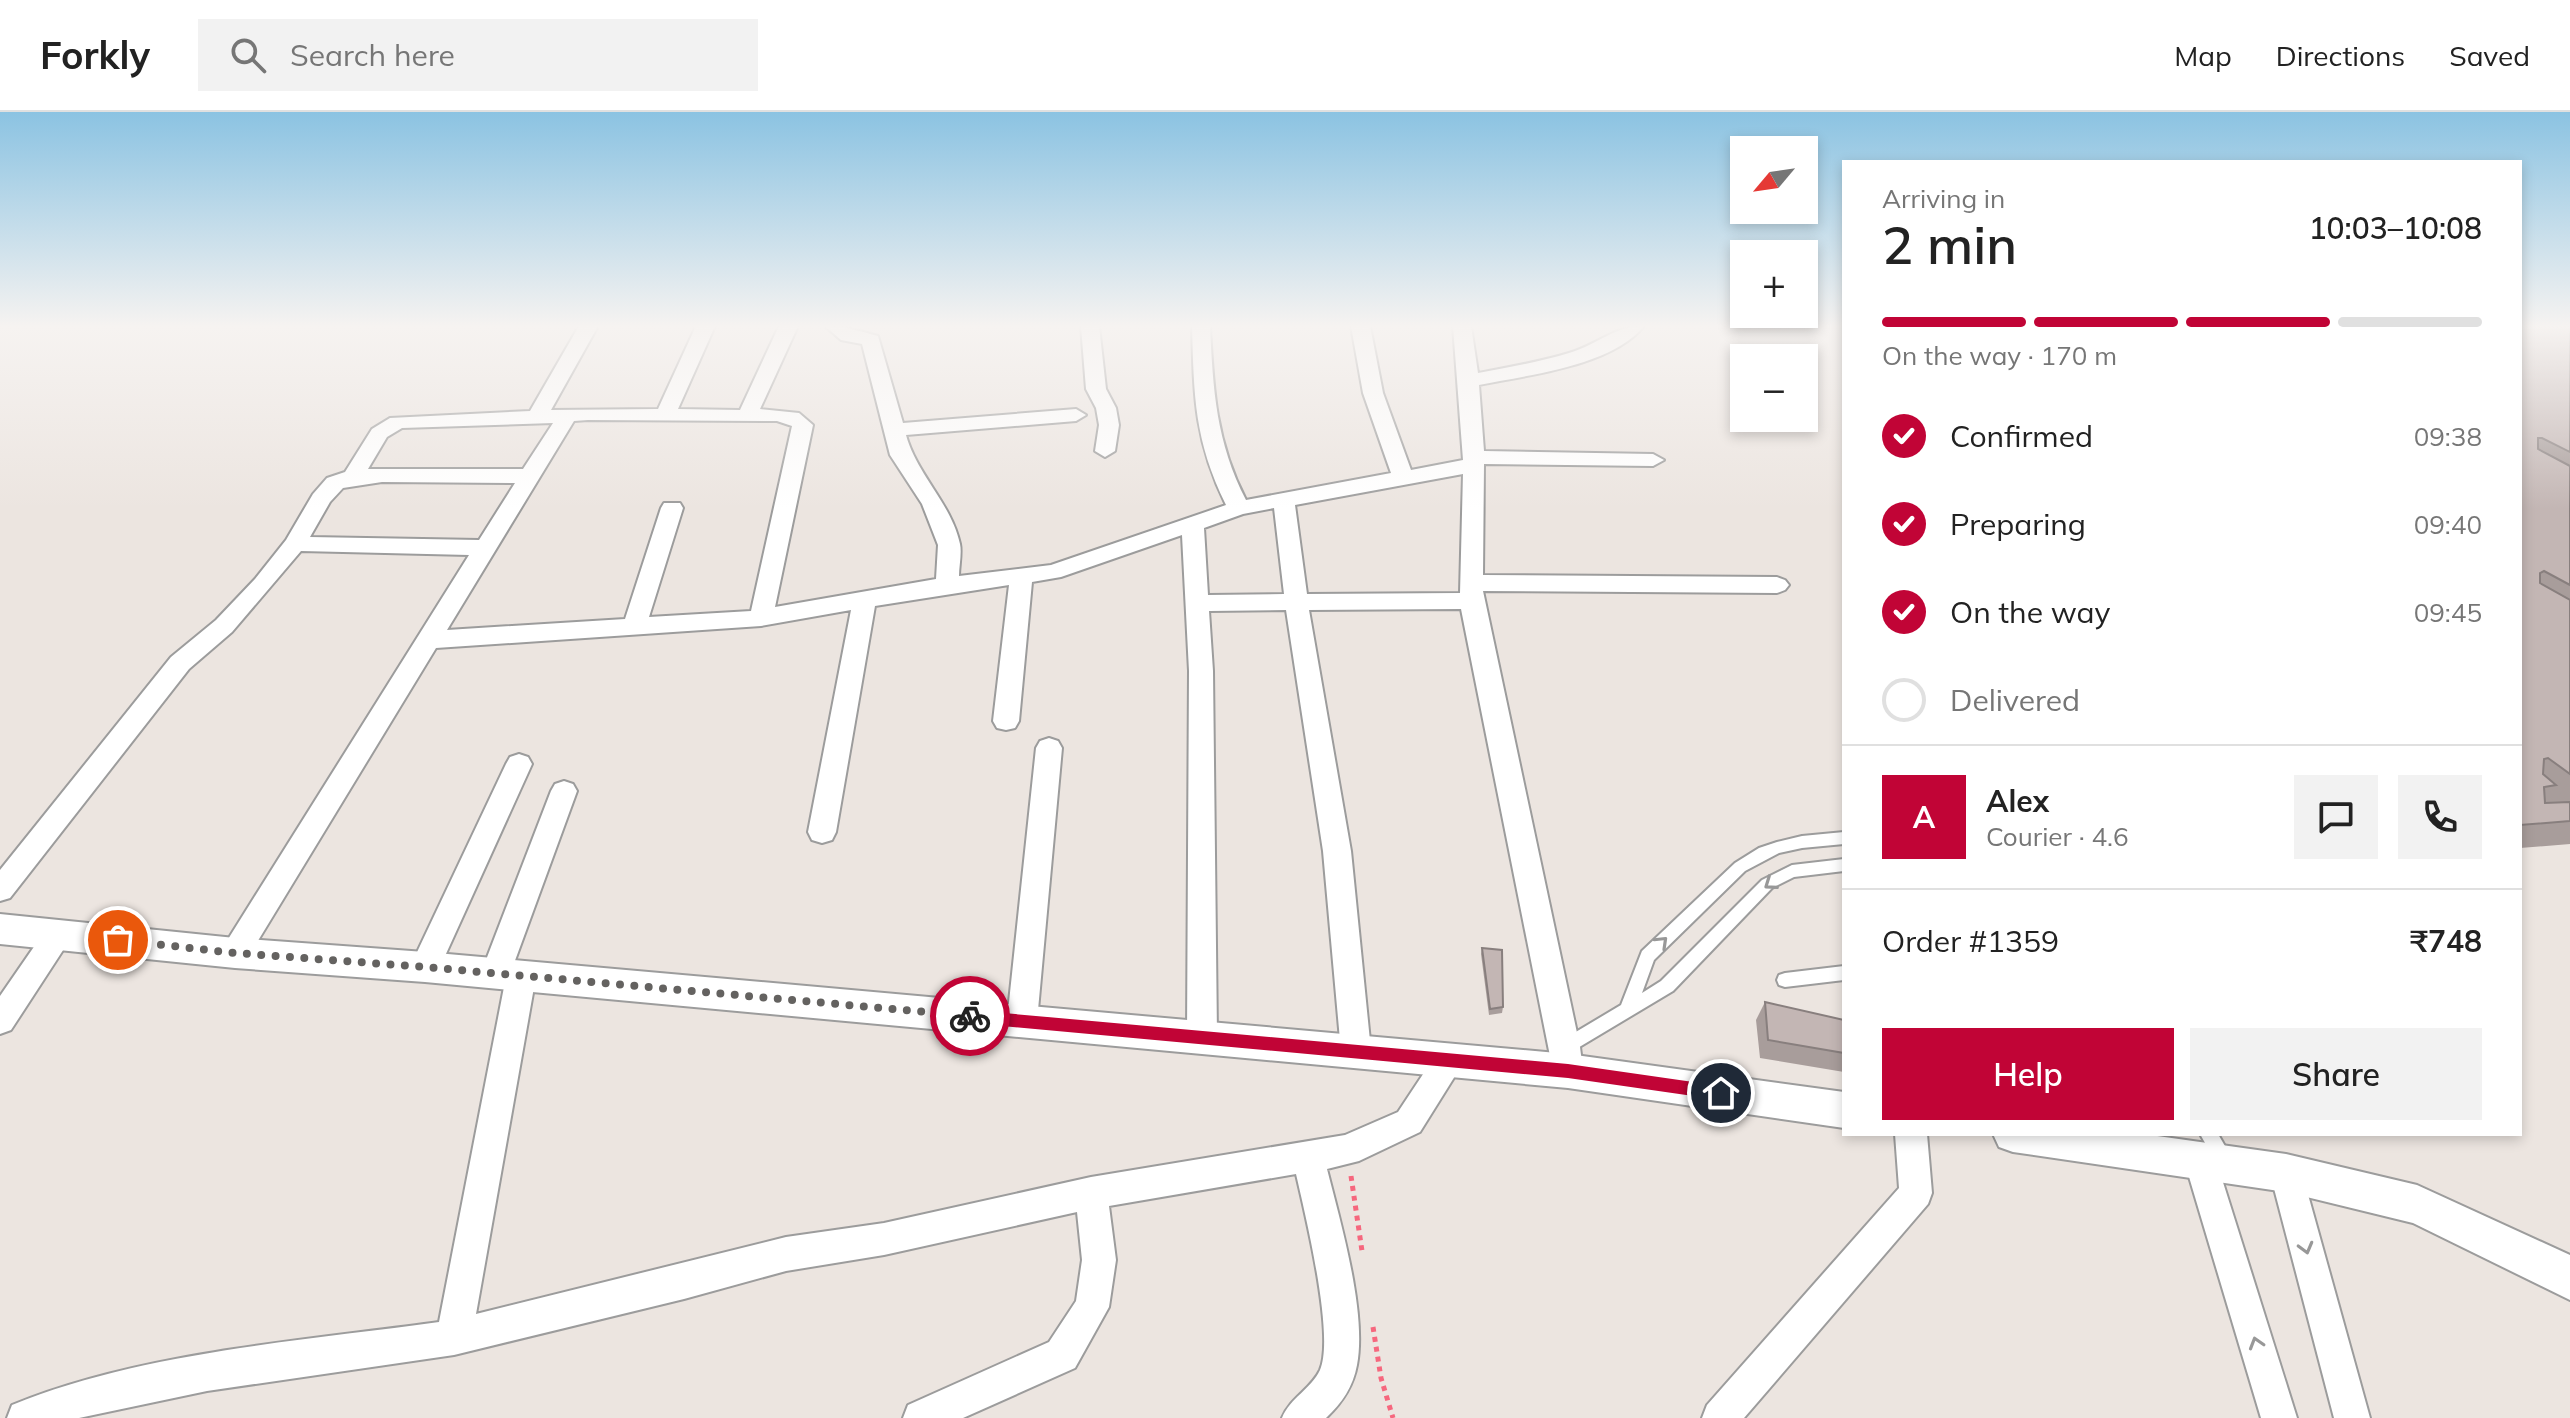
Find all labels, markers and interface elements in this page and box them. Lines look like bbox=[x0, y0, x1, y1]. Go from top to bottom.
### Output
search box bbox=[198, 19, 758, 91]
text: Forkly bbox=[40, 31, 150, 79]
icon: search bbox=[226, 33, 270, 77]
text: Search here bbox=[290, 36, 455, 74]
text: Map bbox=[2174, 38, 2232, 73]
text: Directions bbox=[2276, 38, 2405, 73]
text: Saved bbox=[2449, 38, 2530, 73]
north arrow bbox=[1730, 136, 1818, 224]
map controls bbox=[1730, 136, 1818, 432]
text: Arriving in bbox=[1882, 182, 2005, 215]
text: 10:03–10:08 bbox=[2309, 209, 2482, 247]
text: 2 min bbox=[1882, 212, 2017, 277]
button: + bbox=[1730, 240, 1818, 328]
text: On the way · 170 m bbox=[1882, 339, 2117, 372]
button: − bbox=[1730, 344, 1818, 432]
icon: check bbox=[1882, 414, 1926, 458]
text: Confirmed bbox=[1950, 417, 2093, 455]
text: 09:38 bbox=[2414, 420, 2482, 453]
icon: check bbox=[1882, 502, 1926, 546]
text: Preparing bbox=[1950, 505, 2086, 543]
text: 09:40 bbox=[2414, 508, 2482, 541]
icon: check bbox=[1882, 590, 1926, 634]
text: On the way bbox=[1950, 593, 2110, 631]
text: 09:45 bbox=[2414, 596, 2482, 629]
text: Delivered bbox=[1950, 681, 2080, 719]
button: chat bbox=[2294, 775, 2378, 859]
button: phone bbox=[2398, 775, 2482, 859]
text: Alex bbox=[1986, 782, 2049, 820]
text: A bbox=[1913, 798, 1935, 836]
text: Courier · 4.6 bbox=[1986, 820, 2129, 853]
one-way arrow bbox=[1765, 874, 1779, 889]
pin bbox=[84, 906, 152, 974]
icon: bag bbox=[96, 918, 140, 962]
text: Order #1359 bbox=[1882, 922, 2059, 960]
text: ₹748 bbox=[2410, 922, 2482, 960]
one-way arrow bbox=[1653, 937, 1667, 951]
courier bbox=[930, 976, 1010, 1056]
icon: bike bbox=[948, 994, 992, 1038]
button: Help bbox=[1882, 1028, 2174, 1120]
button: Share bbox=[2190, 1028, 2482, 1120]
pin bbox=[1687, 1059, 1755, 1127]
icon: home bbox=[1699, 1071, 1743, 1115]
one-way arrow bbox=[2297, 1240, 2314, 1254]
one-way arrow bbox=[2249, 1337, 2265, 1351]

